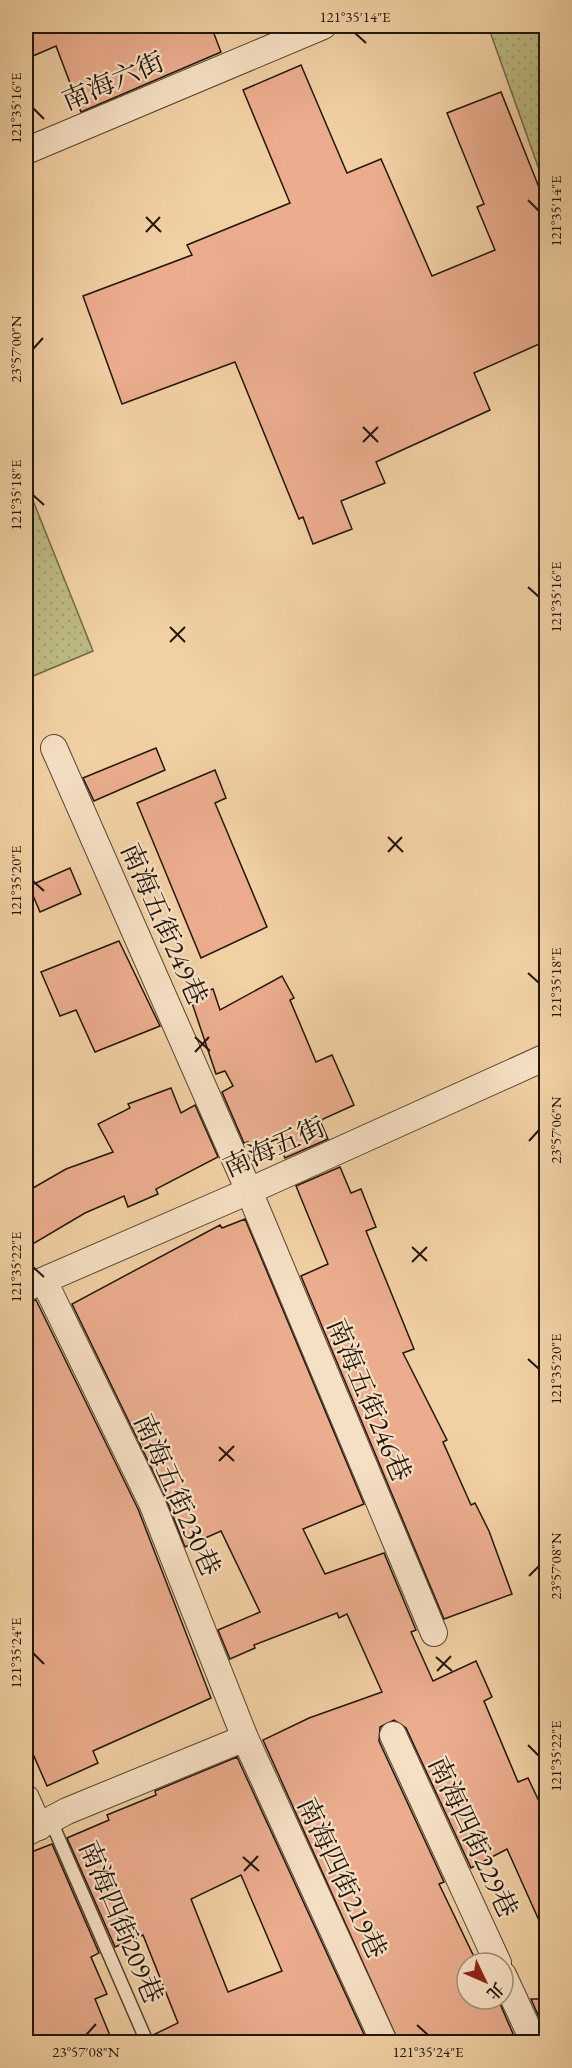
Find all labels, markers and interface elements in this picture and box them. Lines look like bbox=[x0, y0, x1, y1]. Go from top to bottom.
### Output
text: 121°35'14"E bbox=[319, 7, 391, 26]
street label: 南海六街 bbox=[56, 43, 169, 118]
text: 121°35'16"E bbox=[6, 72, 25, 144]
text: 121°35'14"E bbox=[546, 175, 565, 247]
text: 23°57'00"N bbox=[6, 315, 25, 383]
text: 121°35'18"E bbox=[6, 459, 25, 531]
text: 121°35'16"E bbox=[546, 561, 565, 633]
street label: 南海五街249巷 bbox=[113, 837, 216, 1010]
text: 121°35'20"E bbox=[6, 845, 25, 917]
text: 121°35'18"E bbox=[546, 947, 565, 1019]
text: 23°57'06"N bbox=[546, 1096, 565, 1164]
street label: 南海五街 bbox=[217, 1109, 330, 1184]
text: 121°35'22"E bbox=[6, 1231, 25, 1303]
street label: 南海五街246巷 bbox=[319, 1313, 420, 1487]
text: 121°35'20"E bbox=[546, 1333, 565, 1405]
street label: 南海五街230巷 bbox=[126, 1408, 229, 1581]
text: 23°57'08"N bbox=[546, 1532, 565, 1600]
text: 121°35'24"E bbox=[6, 1617, 25, 1689]
text: 121°35'22"E bbox=[546, 1720, 565, 1792]
street label: 南海四街229巷 bbox=[421, 1751, 526, 1923]
street label: 南海四街219巷 bbox=[290, 1792, 395, 1964]
street label: 南海四街209巷 bbox=[71, 1835, 172, 2009]
north arrow bbox=[455, 1951, 515, 2011]
text: 北 bbox=[482, 1978, 509, 2004]
text: 23°57'08"N bbox=[52, 2042, 120, 2061]
text: 121°35'24"E bbox=[392, 2042, 464, 2061]

